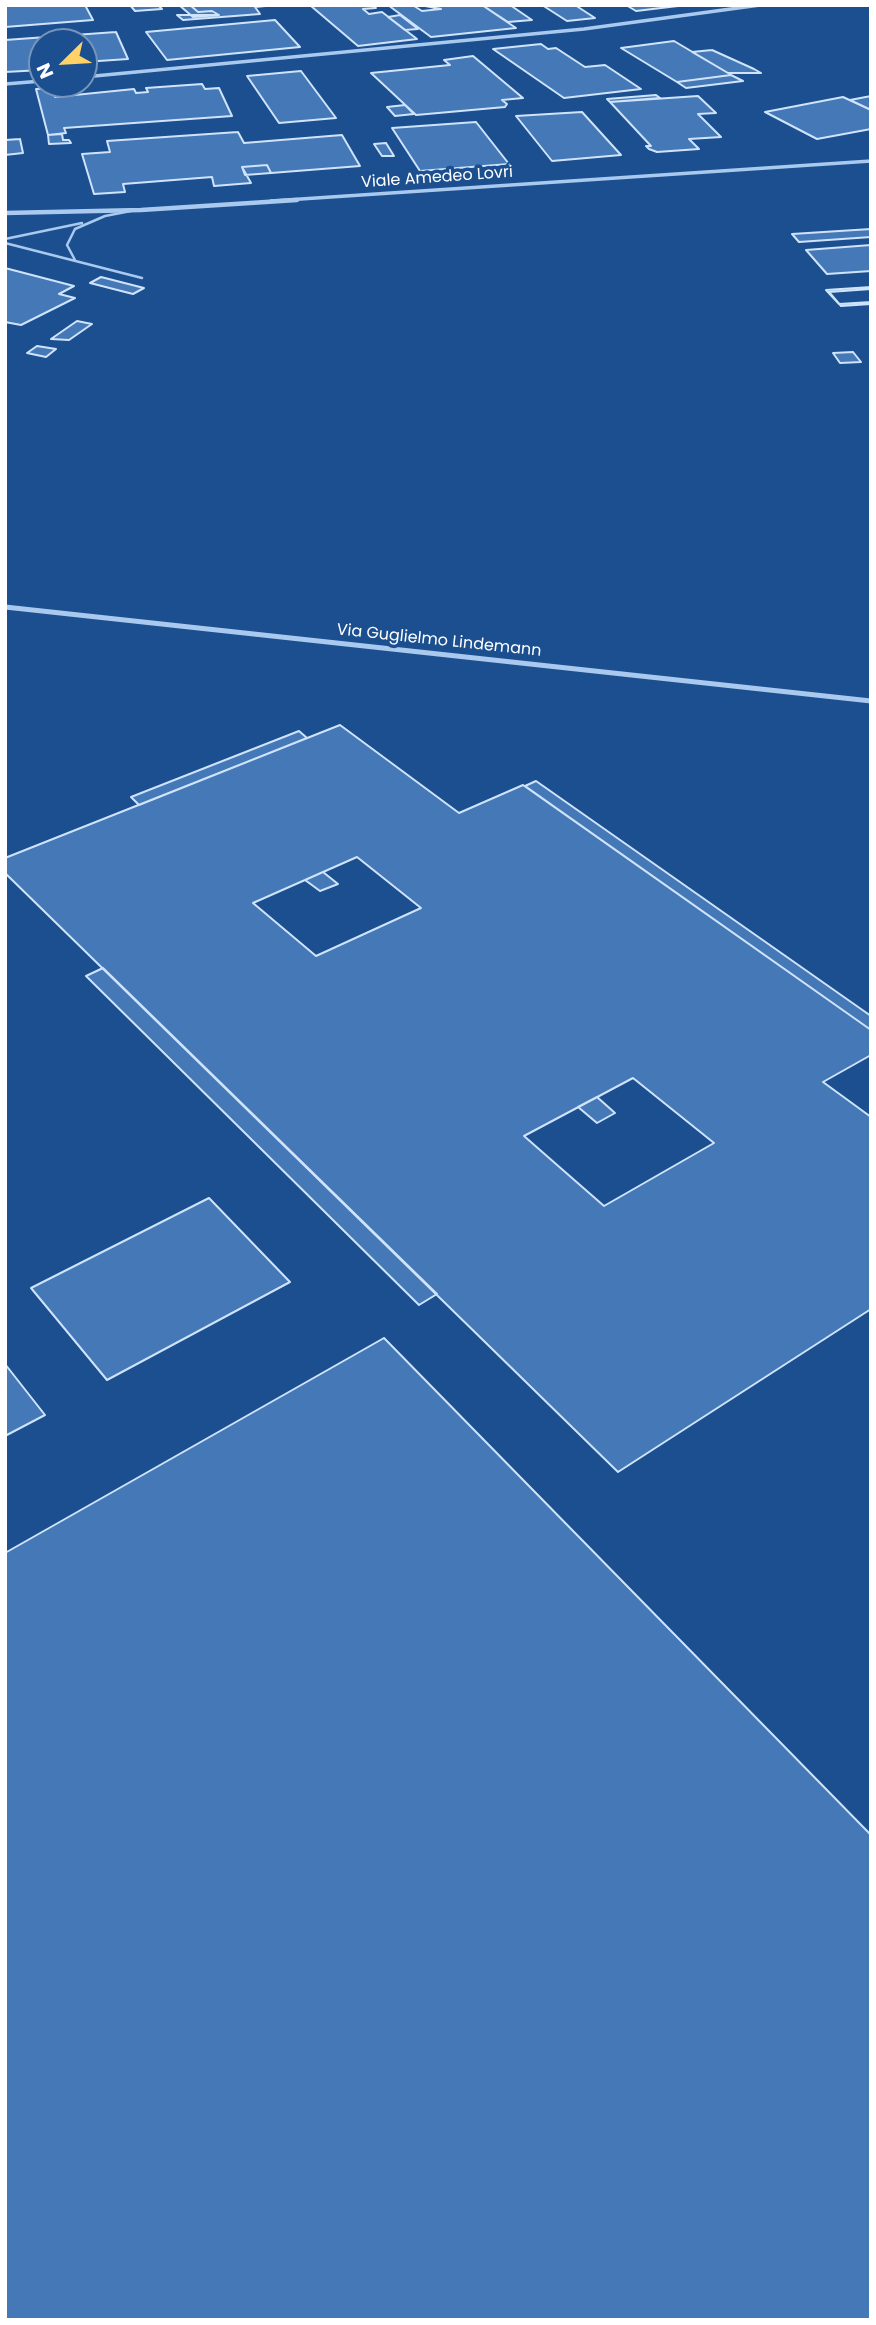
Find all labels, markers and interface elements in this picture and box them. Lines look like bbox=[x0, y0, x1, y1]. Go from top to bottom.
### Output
north arrow bbox=[28, 28, 98, 98]
text: N bbox=[30, 59, 60, 83]
street label: Viale Amedeo Lovri bbox=[360, 163, 514, 193]
street label: Via Guglielmo Lindemann bbox=[336, 621, 542, 661]

